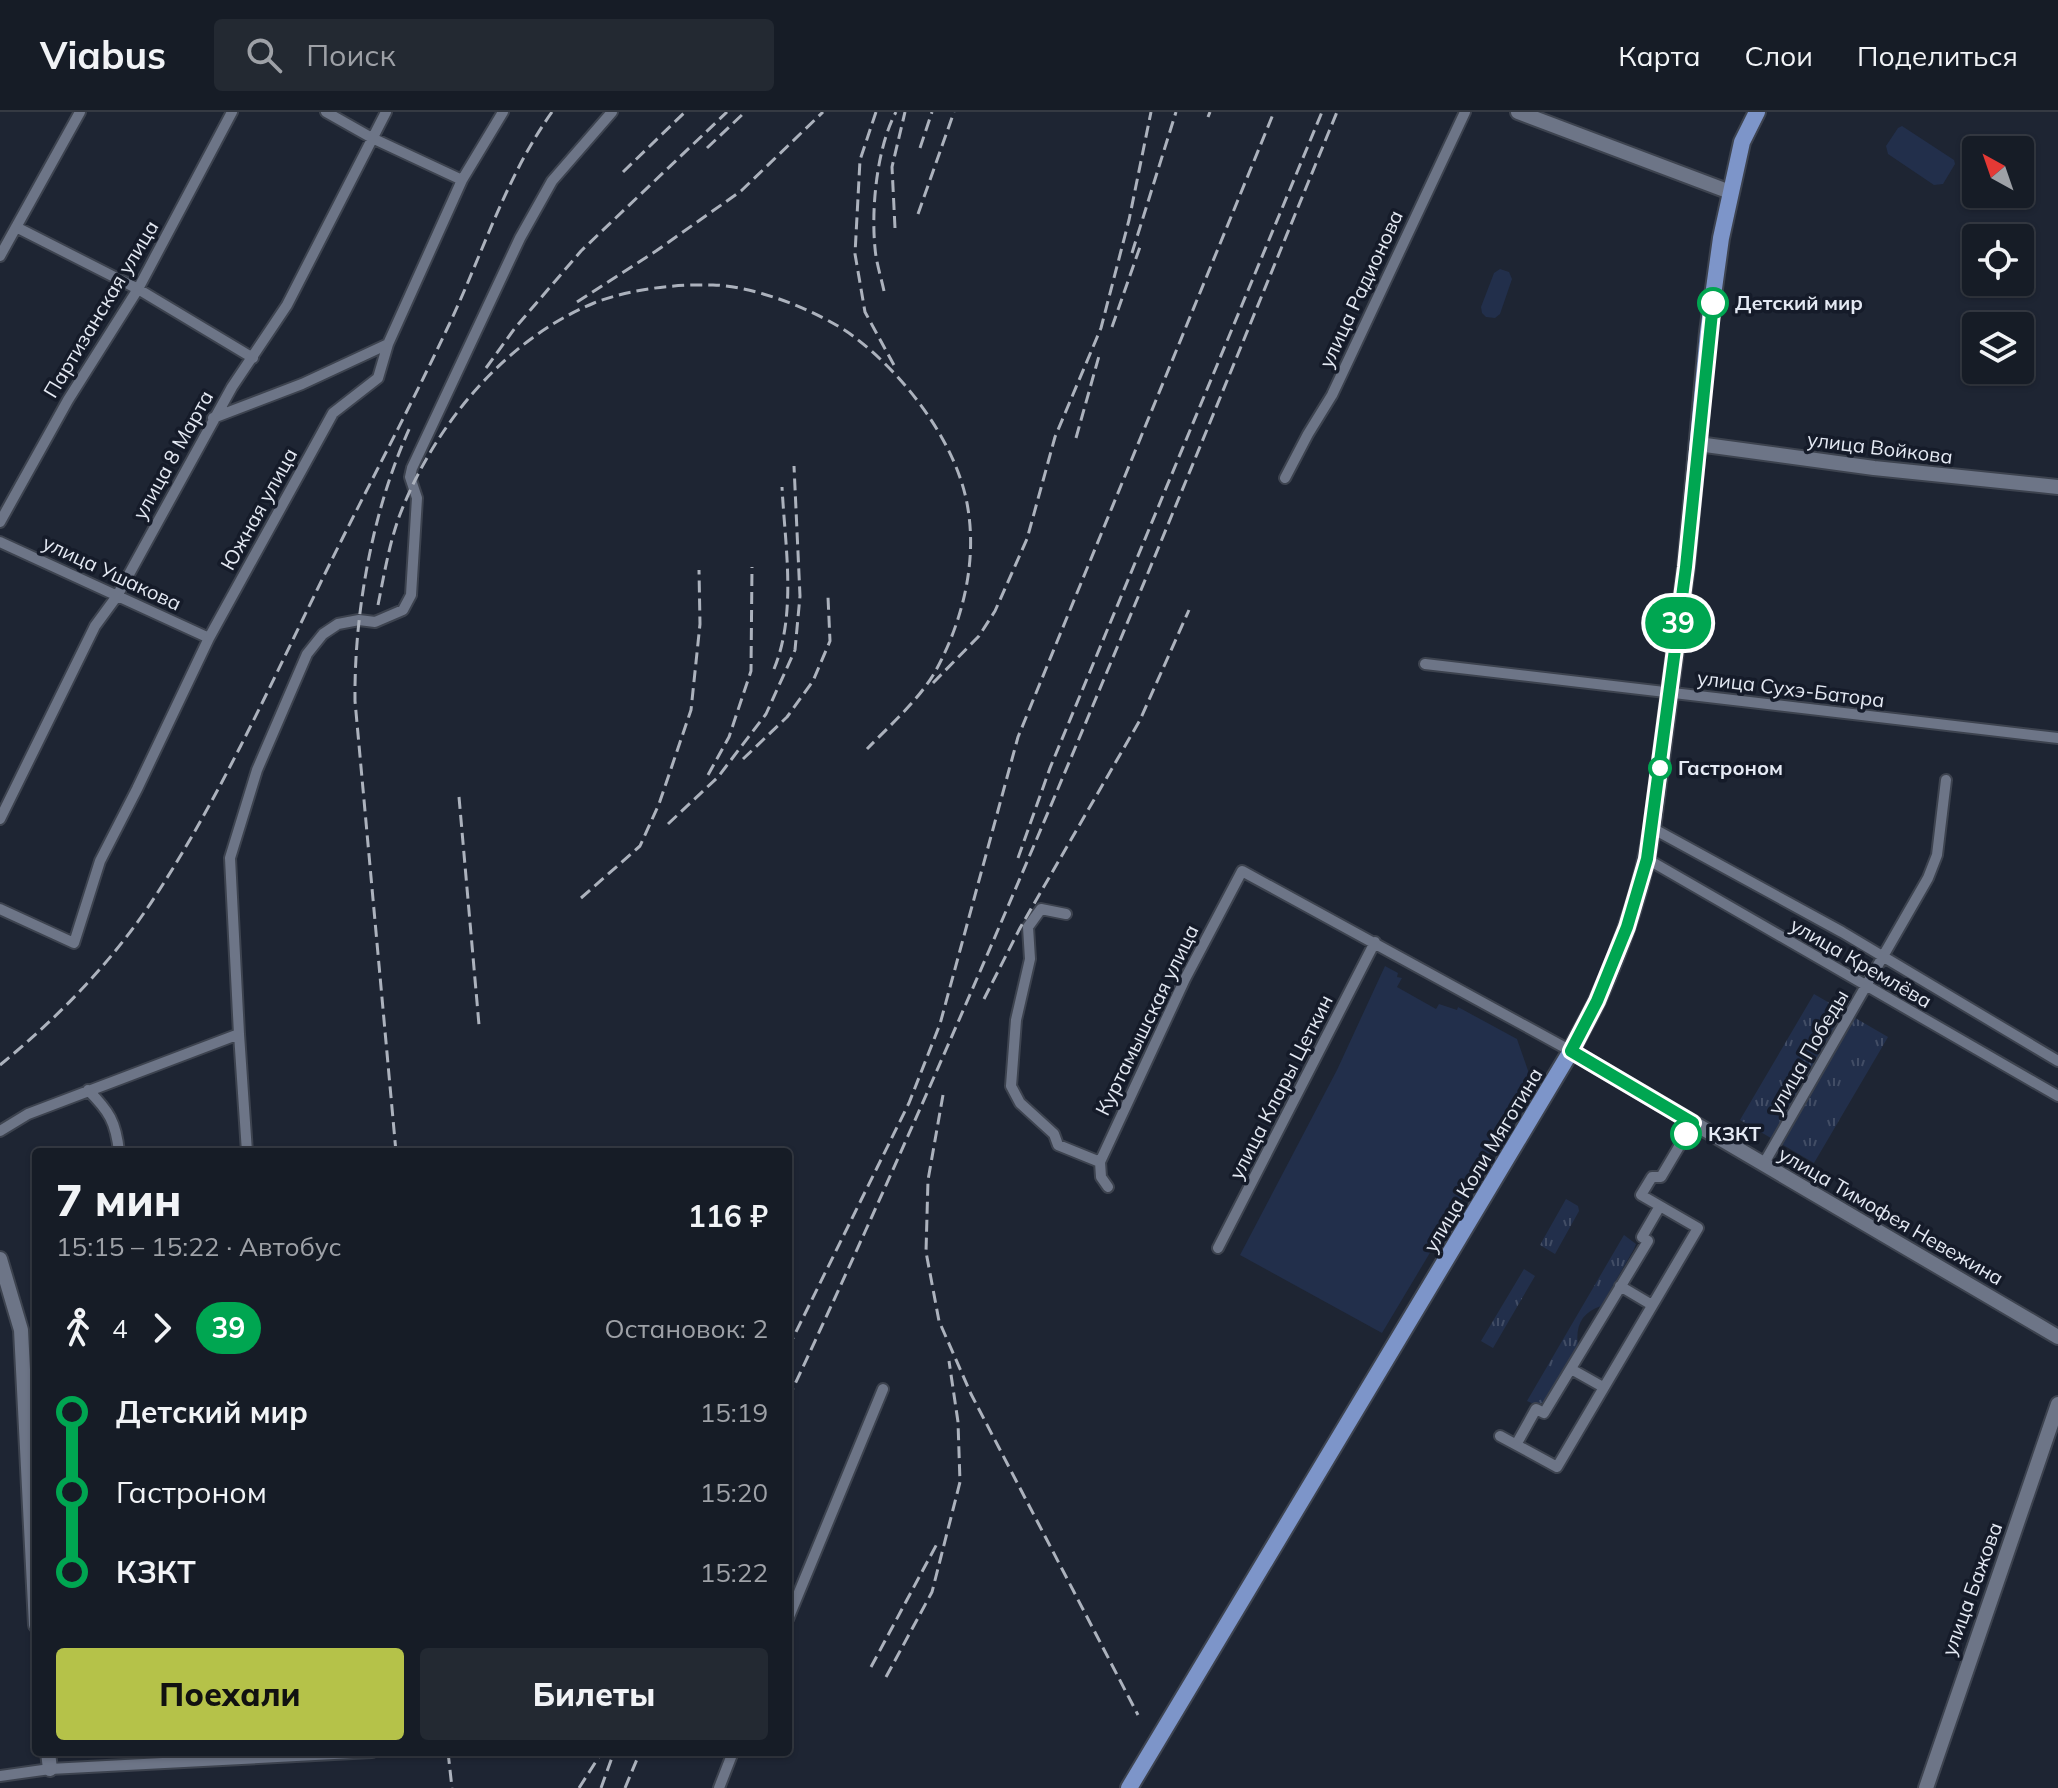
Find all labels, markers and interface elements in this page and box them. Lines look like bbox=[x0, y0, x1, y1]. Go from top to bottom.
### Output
search box bbox=[214, 19, 774, 91]
text: Viabus bbox=[40, 31, 166, 79]
icon: search bbox=[242, 33, 286, 77]
text: Поиск bbox=[306, 36, 396, 74]
text: Карта bbox=[1618, 38, 1701, 73]
text: Слои bbox=[1745, 38, 1813, 73]
text: Поделиться bbox=[1857, 38, 2018, 73]
north arrow bbox=[1962, 136, 2034, 208]
map controls bbox=[1962, 136, 2034, 384]
street label: улица Радионова bbox=[1313, 206, 1408, 372]
street label: Партизанская улица bbox=[38, 215, 163, 402]
button: locate bbox=[1962, 224, 2034, 296]
marker: Детский мир bbox=[1698, 288, 1728, 318]
place label: Детский мир bbox=[1735, 290, 1863, 315]
button: layers bbox=[1962, 312, 2034, 384]
street label: улица 8 Марта bbox=[127, 386, 218, 524]
street label: улица Войкова bbox=[1806, 426, 1954, 469]
street label: Южная улица bbox=[215, 443, 302, 574]
street label: улица Ушакова bbox=[39, 530, 185, 616]
line badge: 39 bbox=[1642, 597, 1714, 649]
text: 39 bbox=[1661, 605, 1695, 640]
street label: улица Сухэ-Батора bbox=[1696, 665, 1886, 712]
place label: Гастроном bbox=[1678, 755, 1783, 780]
marker: Гастроном bbox=[1649, 757, 1671, 779]
street label: улица Кремлёва bbox=[1786, 912, 1937, 1013]
street label: Куртамышская улица bbox=[1089, 920, 1204, 1119]
street label: улица Победы bbox=[1762, 985, 1853, 1119]
street label: улица Клары Цеткин bbox=[1223, 990, 1338, 1183]
street label: улица Коли Мяготина bbox=[1418, 1063, 1548, 1256]
marker: КЗКТ bbox=[1671, 1119, 1701, 1149]
place label: КЗКТ bbox=[1708, 1121, 1762, 1146]
street label: улица Тимофея Невежина bbox=[1774, 1141, 2008, 1290]
text: 7 мин bbox=[56, 1172, 181, 1227]
text: 116 ₽ bbox=[688, 1197, 768, 1235]
text: 15:15 – 15:22 · Автобус bbox=[56, 1230, 342, 1263]
icon: walk bbox=[56, 1306, 100, 1350]
icon: forward bbox=[140, 1306, 184, 1350]
text: 39 bbox=[212, 1310, 245, 1345]
text: 4 bbox=[112, 1312, 128, 1345]
text: Остановок: 2 bbox=[605, 1312, 768, 1345]
text: Детский мир bbox=[116, 1393, 308, 1431]
text: 15:19 bbox=[700, 1396, 768, 1429]
text: Гастроном bbox=[116, 1473, 267, 1511]
text: 15:20 bbox=[700, 1476, 768, 1509]
street label: улица Бажова bbox=[1936, 1519, 2007, 1659]
text: КЗКТ bbox=[116, 1553, 196, 1591]
text: 15:22 bbox=[700, 1556, 768, 1589]
button: Поехали bbox=[56, 1648, 404, 1740]
button: Билеты bbox=[420, 1648, 768, 1740]

